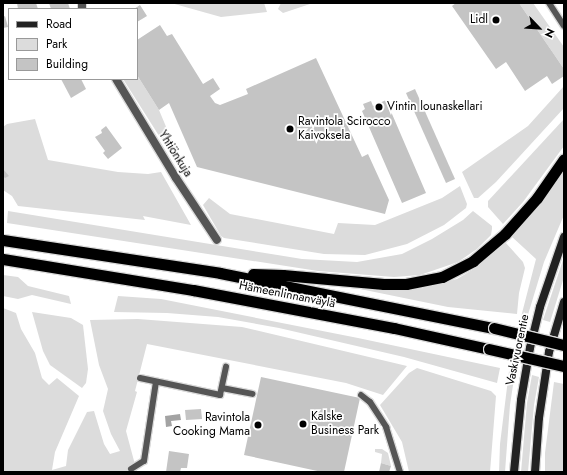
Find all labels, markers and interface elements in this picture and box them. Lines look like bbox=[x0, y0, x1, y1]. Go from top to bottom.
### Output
legend bbox=[8, 8, 138, 80]
north arrow bbox=[519, 8, 559, 48]
place label: Lidl bbox=[470, 13, 488, 27]
text: Road bbox=[46, 15, 72, 33]
marker: Lidl bbox=[491, 15, 501, 25]
text: N bbox=[541, 26, 559, 40]
text: Park bbox=[46, 35, 67, 53]
text: Building bbox=[46, 55, 88, 73]
place label: Vintin lounaskellari bbox=[387, 100, 483, 114]
marker: Vintin lounaskellari bbox=[374, 102, 384, 112]
place label: Ravintola Scirocco Kaivoksela bbox=[298, 115, 391, 143]
marker: Ravintola Scirocco Kaivoksela bbox=[285, 124, 295, 134]
street label: Yhtiönkuja bbox=[155, 128, 195, 180]
street label: Hämeenlinnanväylä bbox=[238, 279, 336, 311]
street label: Vaskivuorentie bbox=[503, 313, 533, 387]
place label: Kalske Business Park bbox=[311, 410, 379, 438]
place label: Ravintola Cooking Mama bbox=[173, 411, 250, 439]
marker: Kalske Business Park bbox=[298, 419, 308, 429]
marker: Ravintola Cooking Mama bbox=[253, 420, 263, 430]

